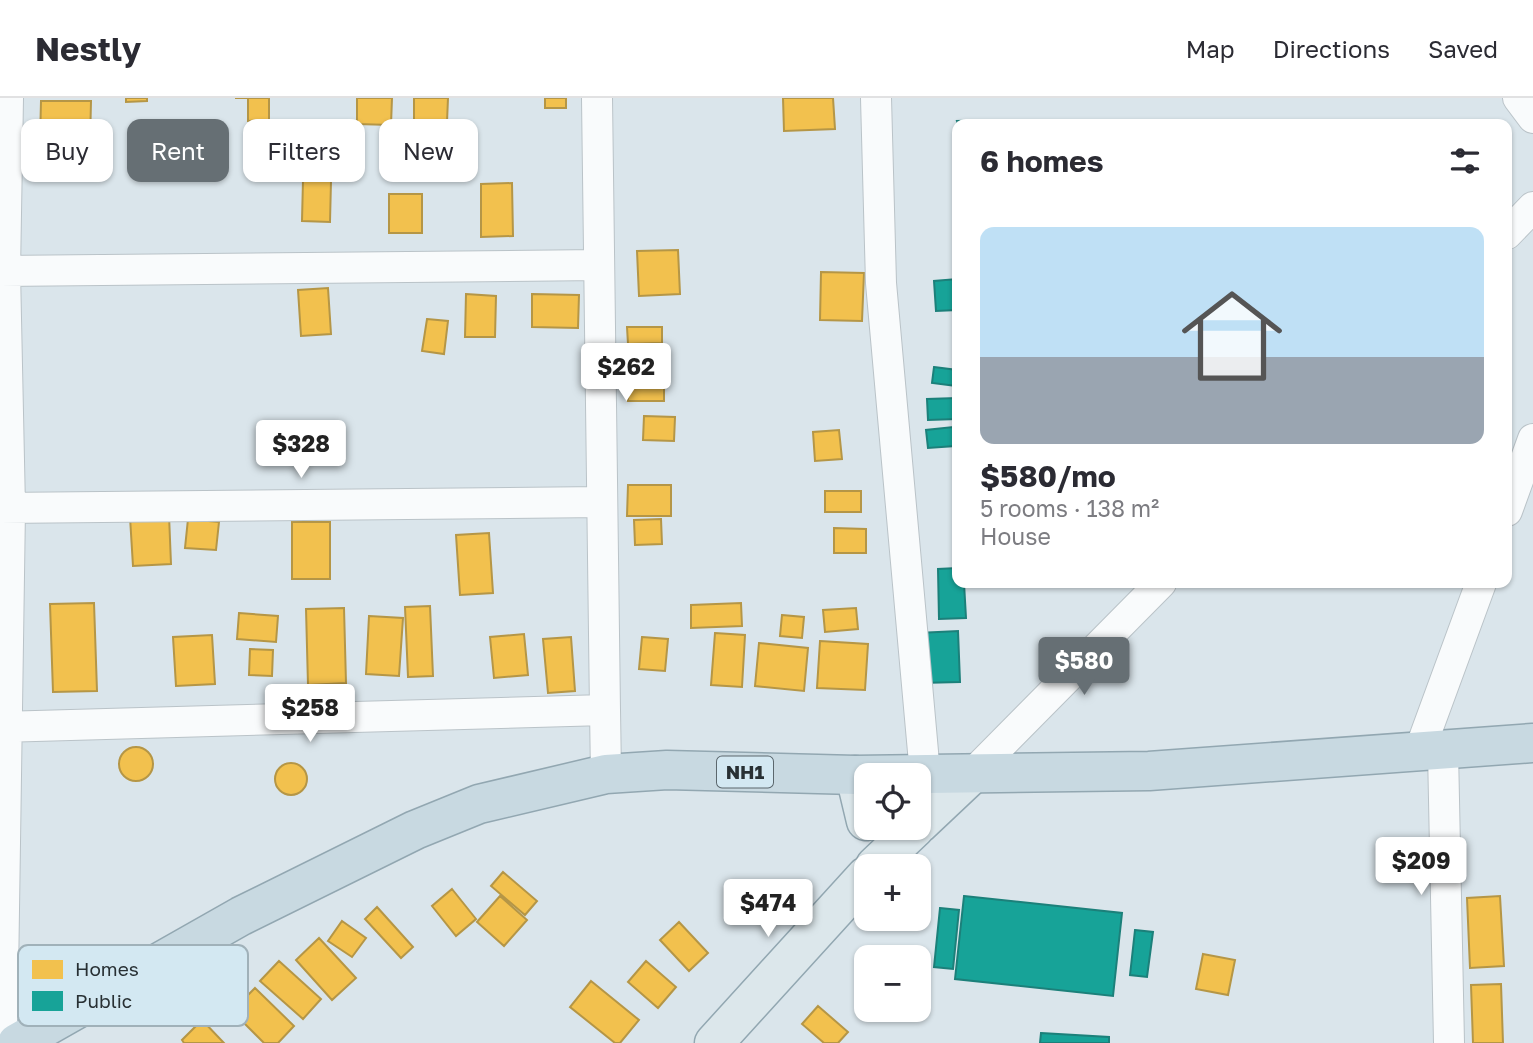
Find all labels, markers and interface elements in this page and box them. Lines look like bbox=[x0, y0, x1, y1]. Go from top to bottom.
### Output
text: Nestly bbox=[35, 29, 141, 68]
text: Map bbox=[1186, 34, 1235, 63]
text: Directions bbox=[1273, 34, 1390, 63]
text: Saved bbox=[1428, 34, 1498, 63]
chip: Buy bbox=[21, 119, 113, 182]
chip: Rent bbox=[127, 119, 229, 182]
chip: Filters bbox=[243, 119, 365, 182]
chip: New bbox=[379, 119, 478, 182]
icon: filters bbox=[1446, 142, 1484, 180]
text: 6 homes bbox=[980, 143, 1103, 179]
icon: home bbox=[1169, 273, 1295, 399]
pin: $262 bbox=[585, 344, 667, 403]
text: $262 bbox=[597, 352, 655, 380]
pin: $328 bbox=[260, 420, 342, 480]
text: $328 bbox=[272, 429, 330, 457]
text: $580/mo bbox=[980, 458, 1116, 494]
text: 5 rooms · 138 m² bbox=[980, 494, 1159, 522]
text: House bbox=[980, 522, 1051, 550]
pin: $580 bbox=[1043, 638, 1125, 697]
text: $580 bbox=[1054, 646, 1114, 674]
pin: $258 bbox=[269, 684, 351, 744]
text: $258 bbox=[281, 693, 339, 721]
road number: NH1 bbox=[717, 757, 773, 788]
map controls bbox=[854, 763, 931, 1022]
button: locate bbox=[854, 763, 931, 840]
pin: $209 bbox=[1380, 838, 1462, 897]
text: $209 bbox=[1392, 846, 1451, 874]
button: + bbox=[854, 854, 931, 931]
pin: $474 bbox=[727, 880, 809, 939]
text: $474 bbox=[740, 888, 796, 916]
legend bbox=[18, 945, 248, 1026]
button: − bbox=[854, 945, 931, 1022]
text: Homes bbox=[75, 957, 139, 980]
text: Public bbox=[75, 989, 132, 1012]

